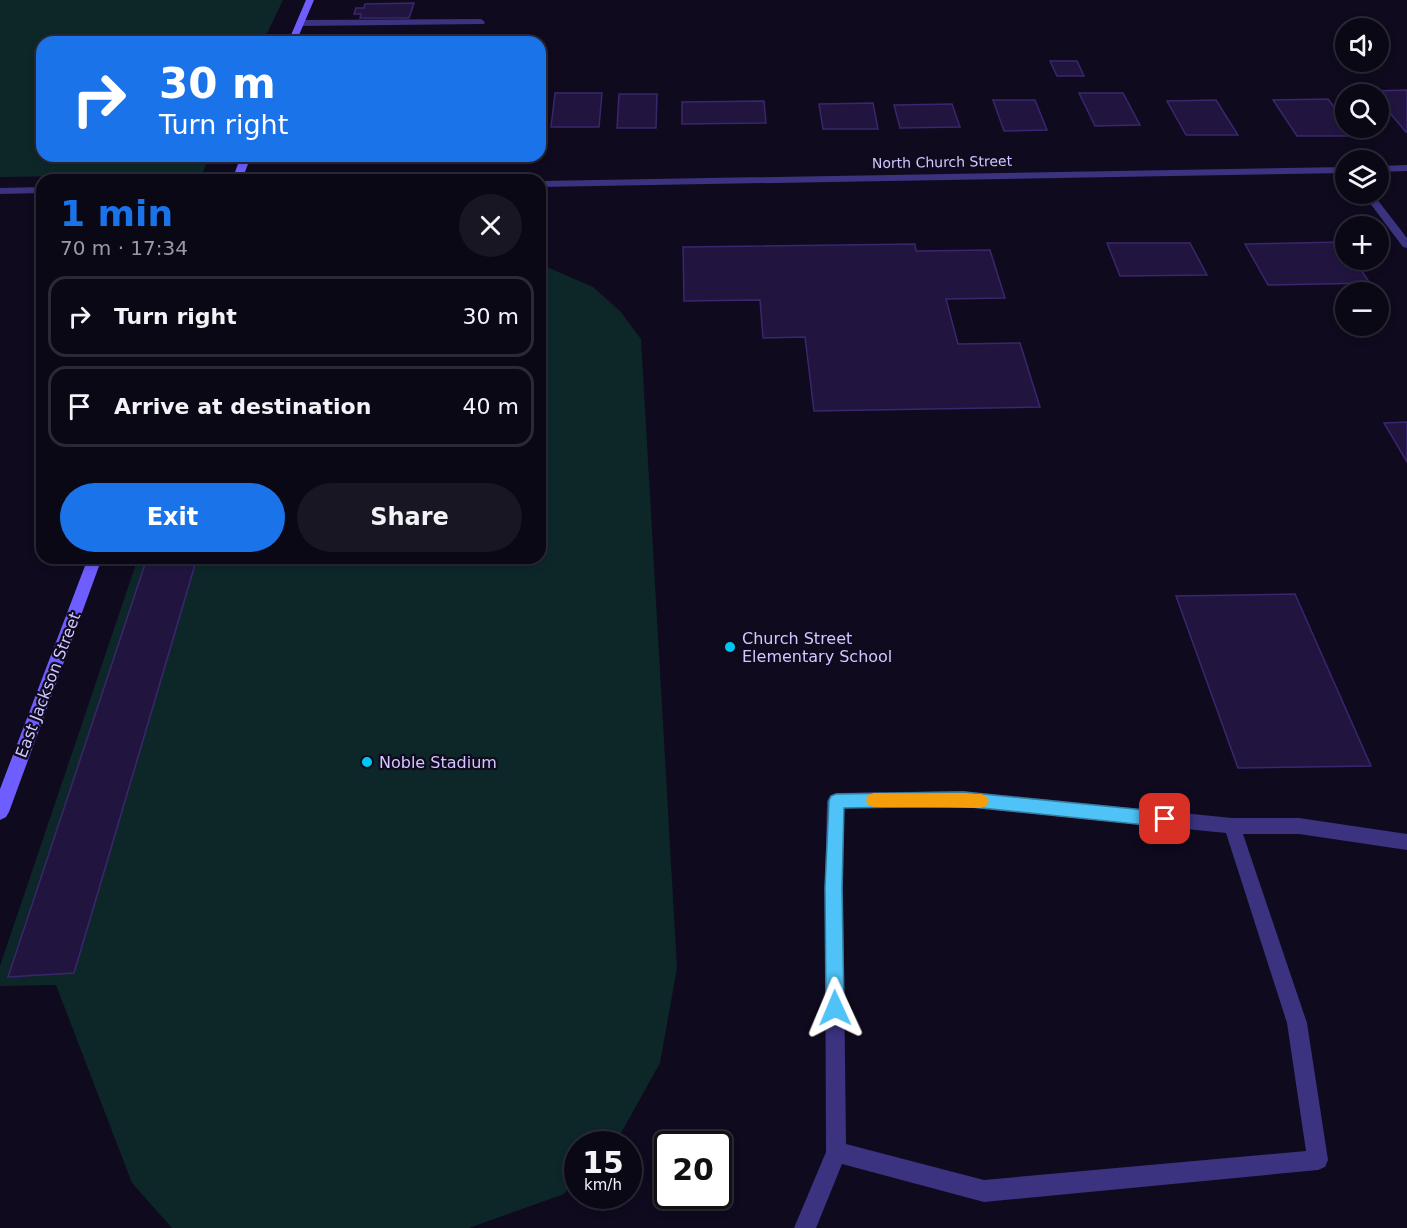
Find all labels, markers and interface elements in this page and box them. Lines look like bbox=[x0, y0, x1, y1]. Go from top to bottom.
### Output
map controls bbox=[1335, 18, 1389, 336]
button: sound bbox=[1335, 18, 1389, 72]
text: 30 m bbox=[159, 59, 276, 108]
icon: right bbox=[60, 60, 138, 138]
button: search bbox=[1335, 84, 1389, 138]
text: Turn right bbox=[159, 109, 288, 140]
button: layers bbox=[1335, 150, 1389, 204]
street label: North Church Street bbox=[872, 153, 1013, 171]
text: 1 min bbox=[60, 193, 173, 234]
button: close bbox=[459, 194, 522, 257]
button: + bbox=[1335, 216, 1389, 270]
text: 70 m · 17:34 bbox=[60, 236, 188, 260]
button: − bbox=[1335, 282, 1389, 336]
icon: right bbox=[63, 300, 96, 333]
text: Turn right bbox=[114, 304, 237, 329]
text: 30 m bbox=[463, 304, 519, 329]
icon: arrive bbox=[63, 390, 96, 423]
text: Arrive at destination bbox=[114, 394, 371, 419]
text: 40 m bbox=[463, 394, 519, 419]
button: Exit bbox=[60, 483, 285, 552]
button: Share bbox=[297, 483, 522, 552]
street label: East Jackson Street bbox=[12, 610, 84, 760]
place label: Church Street Elementary School bbox=[742, 629, 892, 666]
marker: Church Street Elementary School bbox=[723, 640, 737, 654]
place label: Noble Stadium bbox=[379, 753, 497, 772]
marker: Noble Stadium bbox=[360, 755, 374, 769]
pin bbox=[1139, 793, 1190, 844]
icon: arrive bbox=[1148, 802, 1181, 835]
position arrow bbox=[803, 976, 867, 1040]
speed limit sign: 20 bbox=[654, 1131, 732, 1209]
text: 15 bbox=[582, 1145, 624, 1180]
text: km/h bbox=[584, 1176, 622, 1194]

